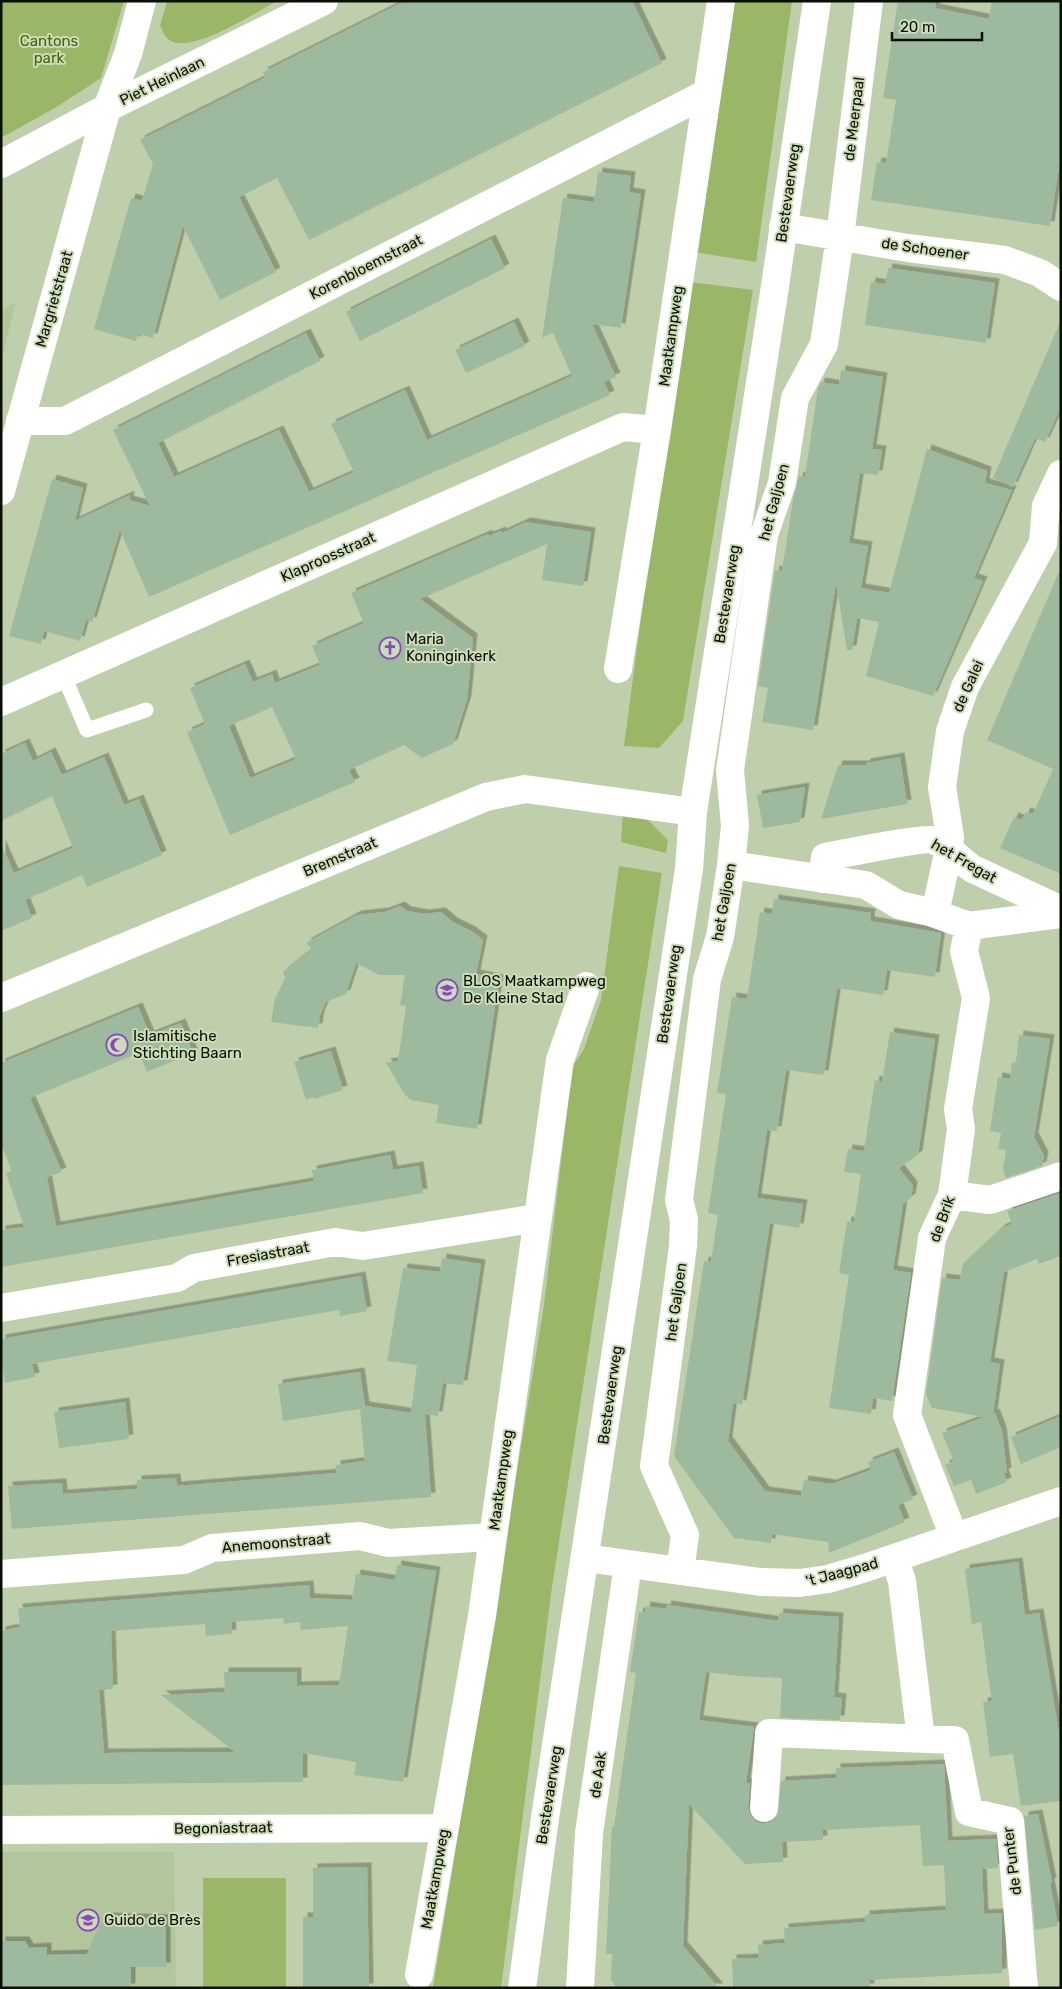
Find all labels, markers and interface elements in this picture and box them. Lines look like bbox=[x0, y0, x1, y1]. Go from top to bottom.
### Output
scale bar bbox=[892, 10, 982, 42]
text: 20 m bbox=[900, 18, 935, 36]
park label: Cantons park bbox=[20, 32, 79, 67]
street label: Piet Heinlaan bbox=[117, 53, 207, 109]
street label: de Meerpaal bbox=[840, 76, 868, 162]
street label: Bestevaerweg bbox=[772, 142, 804, 244]
street label: Korenbloemstraat bbox=[306, 231, 426, 303]
street label: de Schoener bbox=[880, 234, 970, 264]
street label: Margrietstraat bbox=[32, 248, 76, 349]
street label: Maatkampweg bbox=[655, 285, 687, 387]
street label: het Galjoen bbox=[755, 461, 793, 543]
street label: Klaproosstraat bbox=[278, 528, 378, 586]
street label: Bestevaerweg bbox=[710, 543, 744, 645]
place label: Maria Koninginkerk bbox=[406, 630, 496, 665]
church icon: Maria Koninginkerk bbox=[378, 636, 402, 660]
street label: de Galei bbox=[949, 657, 987, 715]
street label: Bremstraat bbox=[300, 833, 380, 881]
street label: het Fregat bbox=[928, 835, 1000, 887]
street label: het Galjoen bbox=[708, 861, 740, 943]
street label: Bestevaerweg bbox=[653, 943, 685, 1045]
place label: BLOS Maatkampweg De Kleine Stad bbox=[463, 972, 606, 1007]
school or university icon: BLOS Maatkampweg De Kleine Stad bbox=[435, 978, 459, 1002]
place label: Islamitische Stichting Baarn bbox=[133, 1027, 242, 1062]
mosque icon: Islamitische Stichting Baarn bbox=[105, 1033, 129, 1057]
street label: de Brik bbox=[925, 1193, 959, 1245]
street label: Fresiastraat bbox=[225, 1238, 311, 1270]
street label: het Galjoen bbox=[662, 1262, 690, 1342]
street label: Bestevaerweg bbox=[594, 1344, 626, 1446]
street label: Maatkampweg bbox=[485, 1429, 517, 1531]
street label: Anemoonstraat bbox=[221, 1529, 331, 1557]
street label: 't Jaagpad bbox=[804, 1554, 880, 1590]
street label: Bestevaerweg bbox=[532, 1744, 566, 1846]
street label: de Aak bbox=[586, 1750, 610, 1799]
street label: Begoniastraat bbox=[174, 1818, 272, 1838]
street label: de Punter bbox=[999, 1826, 1025, 1896]
street label: Maatkampweg bbox=[417, 1828, 453, 1930]
school or university icon: Guido de Brès bbox=[76, 1908, 100, 1932]
place label: Guido de Brès bbox=[104, 1911, 201, 1929]

